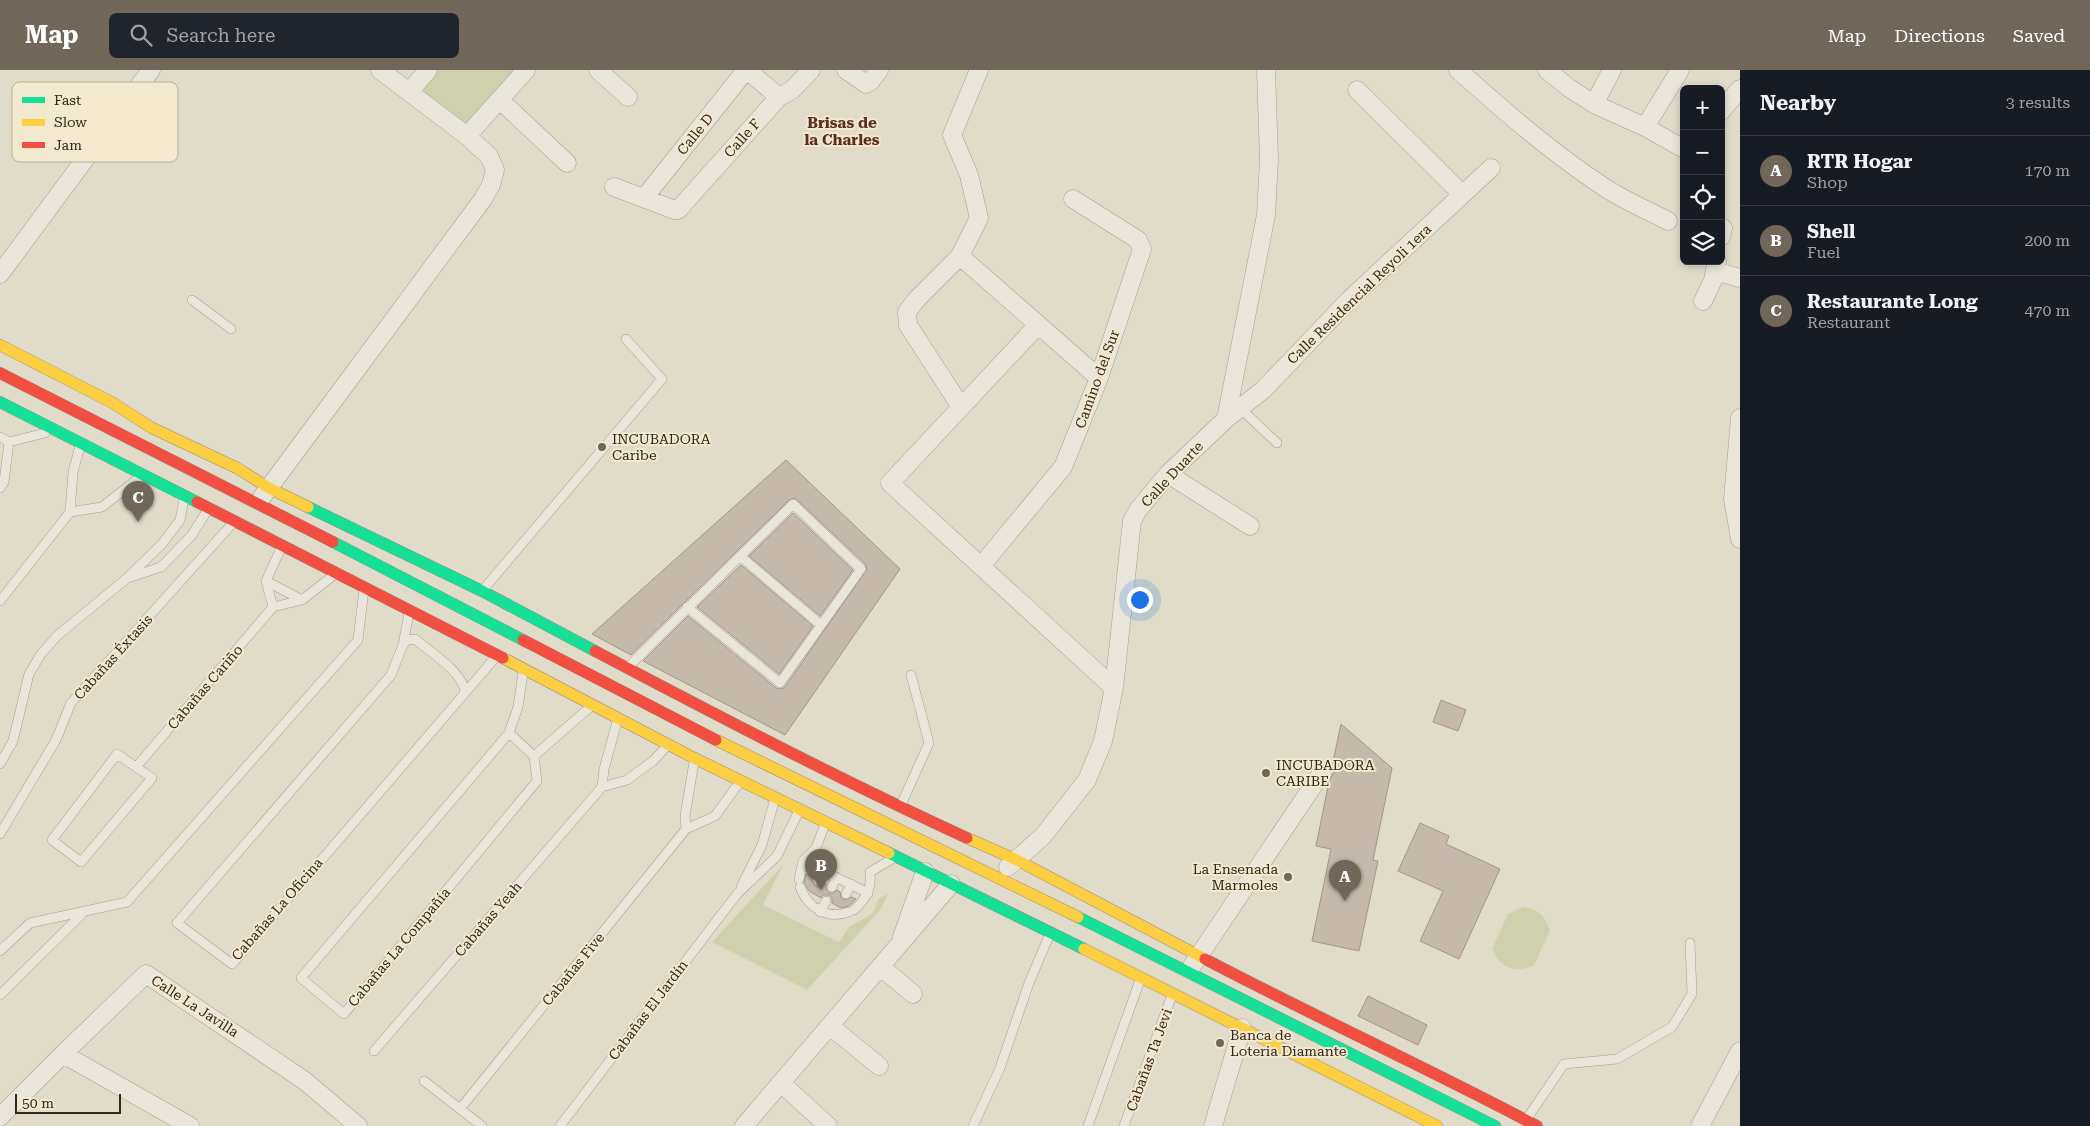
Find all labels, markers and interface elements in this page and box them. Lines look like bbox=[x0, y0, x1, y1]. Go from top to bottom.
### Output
search box bbox=[109, 13, 459, 58]
text: Map bbox=[25, 21, 79, 49]
icon: search bbox=[127, 21, 155, 49]
text: Search here bbox=[167, 24, 275, 47]
text: Map bbox=[1828, 25, 1866, 46]
text: Directions bbox=[1894, 25, 1985, 46]
text: Saved bbox=[2013, 25, 2065, 46]
legend bbox=[12, 82, 178, 162]
map controls bbox=[1680, 85, 1725, 265]
button: + bbox=[1680, 85, 1725, 130]
text: Nearby bbox=[1760, 91, 1836, 115]
text: Fast bbox=[54, 92, 81, 108]
text: 3 results bbox=[2006, 93, 2070, 112]
street label: Calle D bbox=[674, 110, 717, 158]
text: Slow bbox=[54, 114, 87, 130]
district label: Brisas de la Charles bbox=[804, 114, 880, 149]
street label: Calle F bbox=[721, 116, 763, 160]
button: − bbox=[1680, 130, 1725, 175]
text: Jam bbox=[54, 137, 82, 153]
text: RTR Hogar bbox=[1807, 150, 1912, 173]
text: A bbox=[1770, 161, 1782, 180]
text: 170 m bbox=[2024, 161, 2070, 180]
text: Shop bbox=[1807, 173, 1848, 192]
button: locate bbox=[1680, 175, 1725, 220]
button: layers bbox=[1680, 220, 1725, 265]
text: Shell bbox=[1807, 220, 1855, 243]
street label: Calle Residencial Reyoli 1era bbox=[1284, 221, 1435, 367]
text: B bbox=[1770, 231, 1782, 250]
text: 200 m bbox=[2024, 231, 2070, 250]
text: Fuel bbox=[1807, 243, 1840, 262]
text: Restaurante Long bbox=[1807, 290, 1978, 313]
text: C bbox=[1770, 301, 1782, 320]
text: 470 m bbox=[2024, 301, 2070, 320]
text: Restaurant bbox=[1807, 313, 1890, 332]
street label: Camino del Sur bbox=[1072, 327, 1122, 430]
place label: INCUBADORA Caribe bbox=[612, 431, 711, 463]
street label: Calle Duarte bbox=[1138, 438, 1206, 510]
marker: INCUBADORA Caribe bbox=[596, 441, 608, 453]
pin: C bbox=[122, 481, 154, 522]
your location bbox=[1127, 587, 1153, 613]
street label: Cabañas Éxtasis bbox=[71, 611, 156, 703]
street label: Cabañas Cariño bbox=[164, 642, 246, 732]
place label: INCUBADORA CARIBE bbox=[1276, 757, 1375, 789]
marker: INCUBADORA CARIBE bbox=[1260, 767, 1272, 779]
pin: B bbox=[805, 849, 837, 890]
street label: Cabañas La Oficina bbox=[228, 854, 326, 963]
pin: A bbox=[1329, 860, 1361, 901]
place label: La Ensenada Marmoles bbox=[1193, 861, 1278, 893]
marker: La Ensenada Marmoles bbox=[1282, 871, 1294, 883]
street label: Cabañas Yeah bbox=[451, 878, 525, 960]
street label: Cabañas La Compañía bbox=[345, 884, 454, 1010]
street label: Cabañas Five bbox=[539, 929, 608, 1009]
street label: Cabañas El Jardín bbox=[605, 957, 691, 1063]
street label: Calle La Javilla bbox=[148, 972, 242, 1040]
street label: Cabañas Ta Jevi bbox=[1123, 1006, 1175, 1114]
place label: Banca de Loteria Diamante bbox=[1230, 1027, 1347, 1059]
marker: Banca de Loteria Diamante bbox=[1214, 1037, 1226, 1049]
scale bar bbox=[15, 1091, 121, 1114]
text: 50 m bbox=[22, 1095, 54, 1111]

